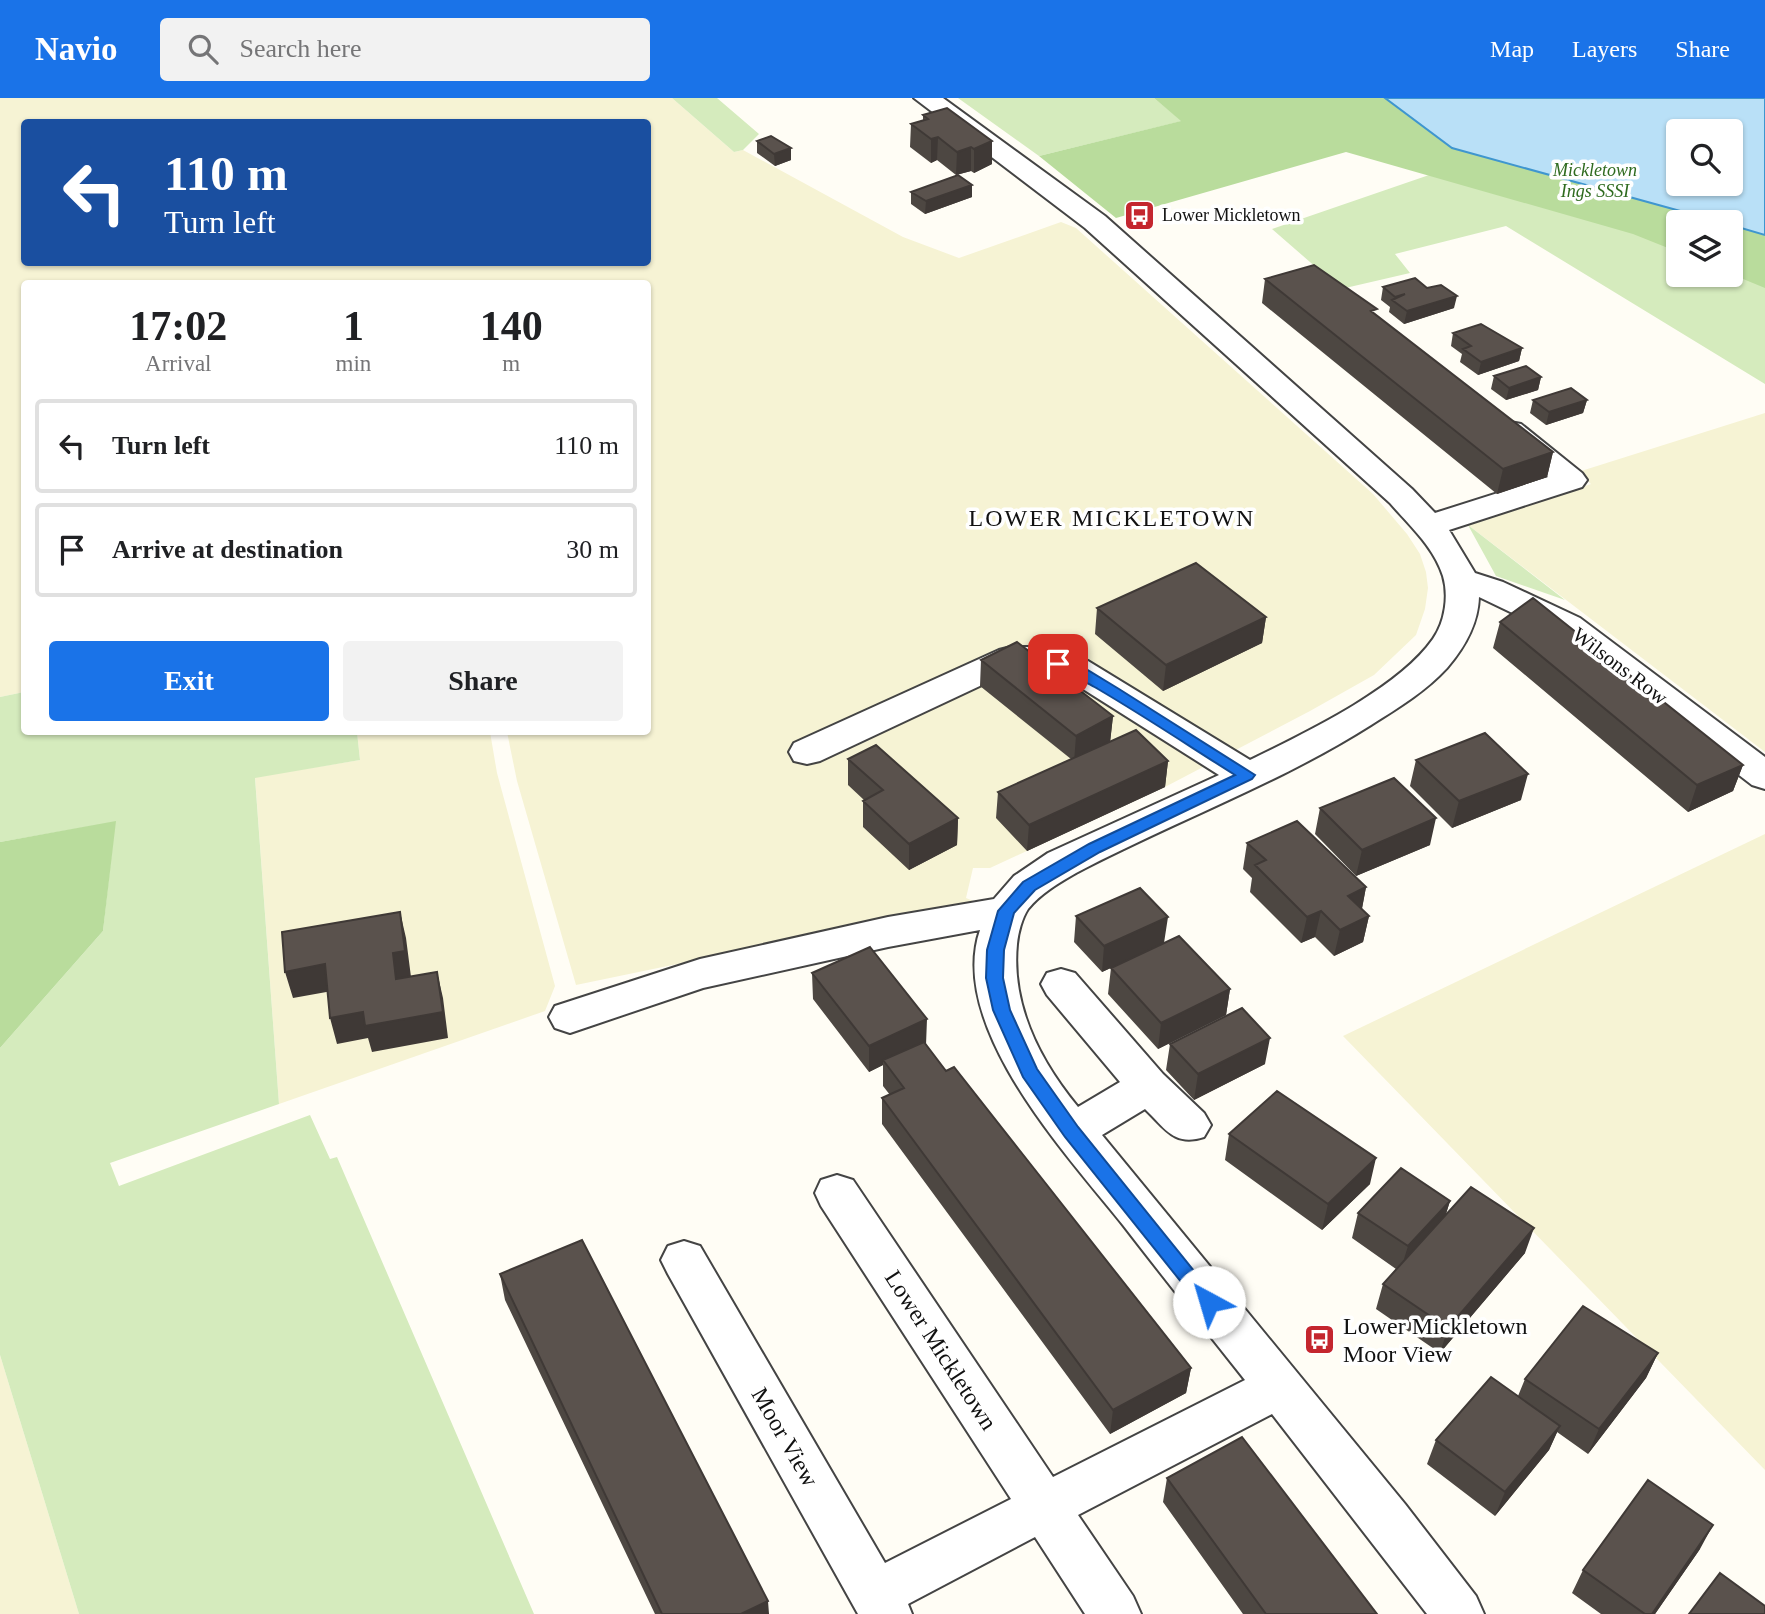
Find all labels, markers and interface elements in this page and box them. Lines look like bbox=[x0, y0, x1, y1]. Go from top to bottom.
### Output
search box bbox=[160, 18, 650, 81]
icon: search bbox=[184, 30, 222, 68]
text: Navio bbox=[35, 31, 118, 67]
text: Search here bbox=[240, 34, 361, 63]
text: Map bbox=[1490, 36, 1534, 62]
text: Layers bbox=[1572, 36, 1637, 62]
text: Share bbox=[1675, 36, 1730, 62]
map controls bbox=[1666, 119, 1743, 287]
button: search bbox=[1666, 119, 1743, 196]
text: 110 m bbox=[164, 146, 288, 201]
icon: left bbox=[49, 147, 140, 238]
park label: Mickletown Ings SSSI bbox=[1552, 160, 1637, 201]
bus stop icon: Lower Mickletown bbox=[1122, 198, 1156, 232]
text: Turn left bbox=[164, 204, 276, 240]
place label: Lower Mickletown bbox=[1162, 205, 1300, 225]
button: layers bbox=[1666, 210, 1743, 287]
text: 17:02 bbox=[129, 303, 227, 349]
text: 1 bbox=[343, 303, 364, 349]
text: 140 bbox=[480, 303, 543, 349]
text: Arrival bbox=[145, 351, 212, 376]
text: min bbox=[336, 351, 371, 376]
text: m bbox=[502, 351, 520, 376]
icon: left bbox=[53, 427, 91, 465]
text: Turn left bbox=[112, 431, 210, 460]
text: 110 m bbox=[554, 431, 619, 460]
district label: LOWER MICKLETOWN bbox=[969, 505, 1255, 531]
icon: arrive bbox=[53, 531, 91, 569]
text: Arrive at destination bbox=[112, 535, 343, 564]
text: 30 m bbox=[566, 535, 619, 564]
street label: Wilsons Row bbox=[1568, 622, 1673, 710]
pin bbox=[1028, 634, 1088, 694]
button: Exit bbox=[49, 641, 329, 721]
button: Share bbox=[343, 641, 623, 721]
icon: arrive bbox=[1039, 645, 1077, 683]
street label: Lower Mickletown bbox=[880, 1265, 1002, 1435]
position arrow bbox=[1172, 1265, 1246, 1339]
place label: Lower Mickletown Moor View bbox=[1343, 1313, 1528, 1367]
bus stop icon: Lower Mickletown Moor View bbox=[1303, 1323, 1337, 1357]
street label: Moor View bbox=[746, 1383, 824, 1491]

